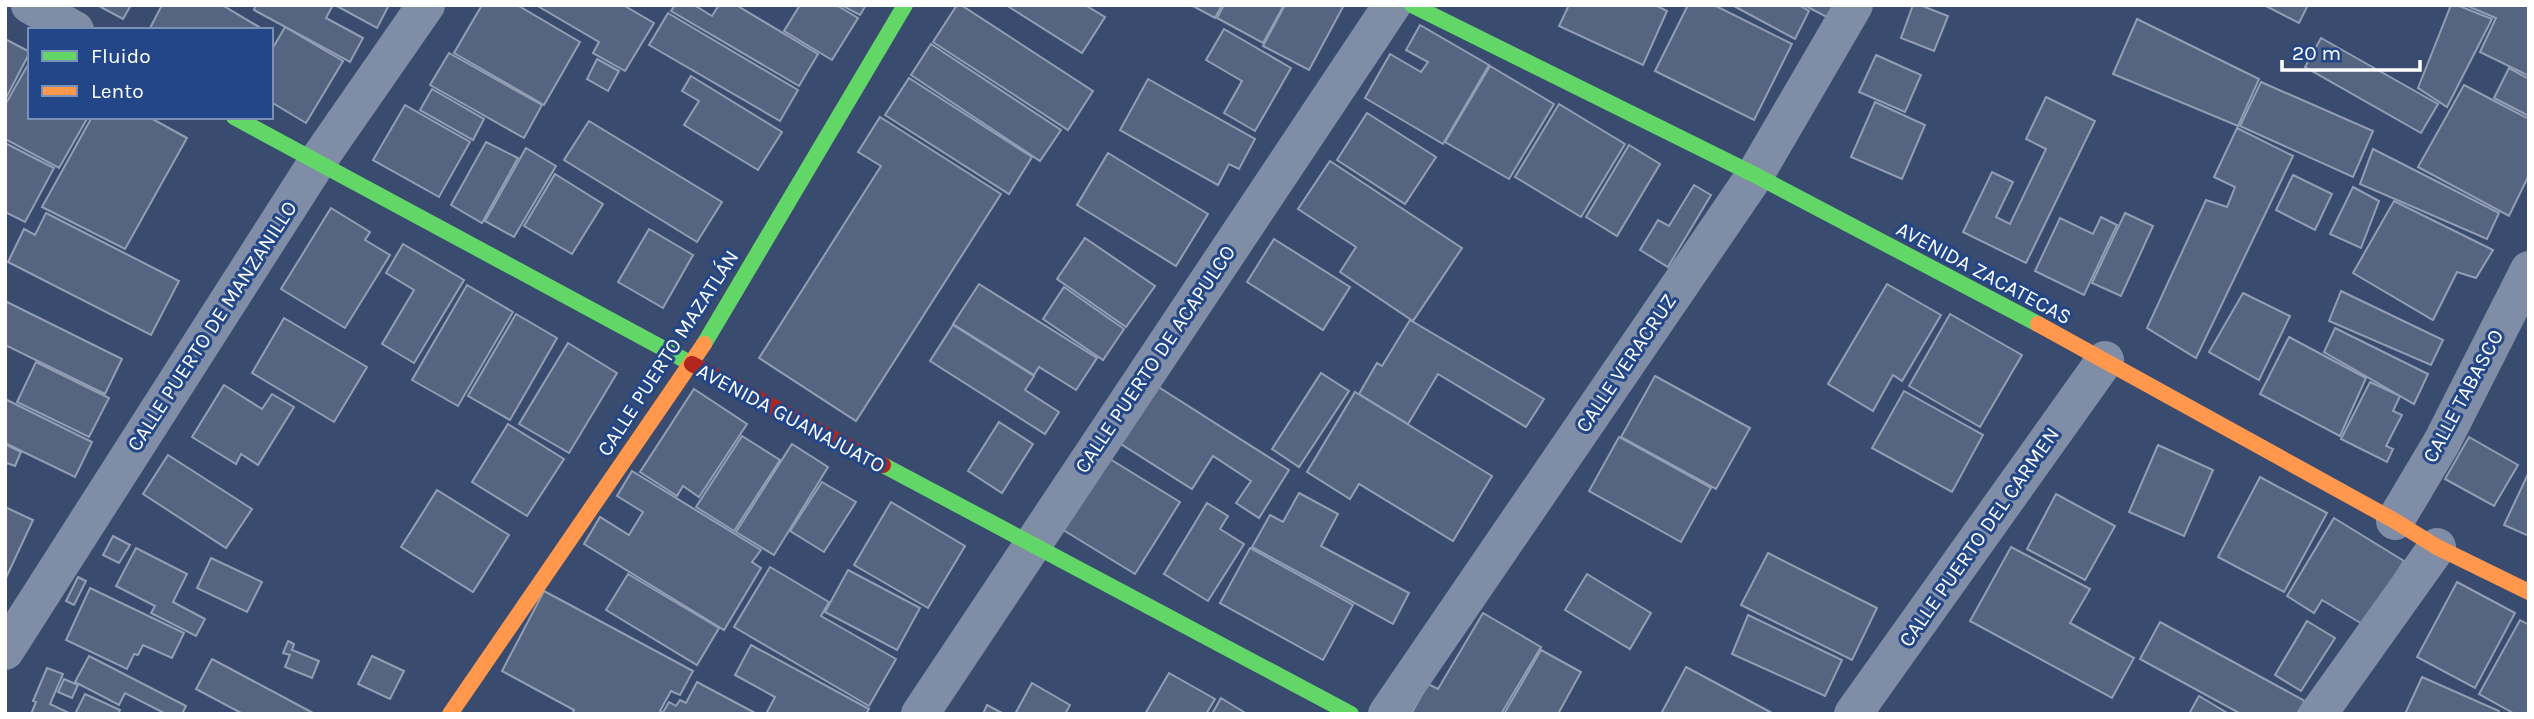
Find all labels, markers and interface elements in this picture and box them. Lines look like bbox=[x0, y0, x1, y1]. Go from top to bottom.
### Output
legend bbox=[28, 28, 273, 119]
scale bar bbox=[2282, 28, 2420, 72]
text: 20 m bbox=[2292, 41, 2341, 65]
text: Fluido bbox=[91, 44, 151, 68]
text: Lento bbox=[91, 79, 144, 103]
street label: CALLE PUERTO DE MANZANILLO bbox=[122, 197, 302, 455]
street label: AVENIDA ZACATECAS bbox=[1892, 217, 2076, 329]
street label: CALLE PUERTO DE ACAPULCO bbox=[1070, 241, 1240, 477]
street label: CALLE PUERTO MAZATLÁN bbox=[592, 246, 744, 460]
street label: CALLE VERACRUZ bbox=[1571, 289, 1681, 437]
street label: CALLE TABASCO bbox=[2418, 325, 2508, 467]
street label: AVENIDA GUANAJUATO bbox=[693, 358, 889, 478]
street label: CALLE PUERTO DEL CARMEN bbox=[1894, 423, 2064, 651]

